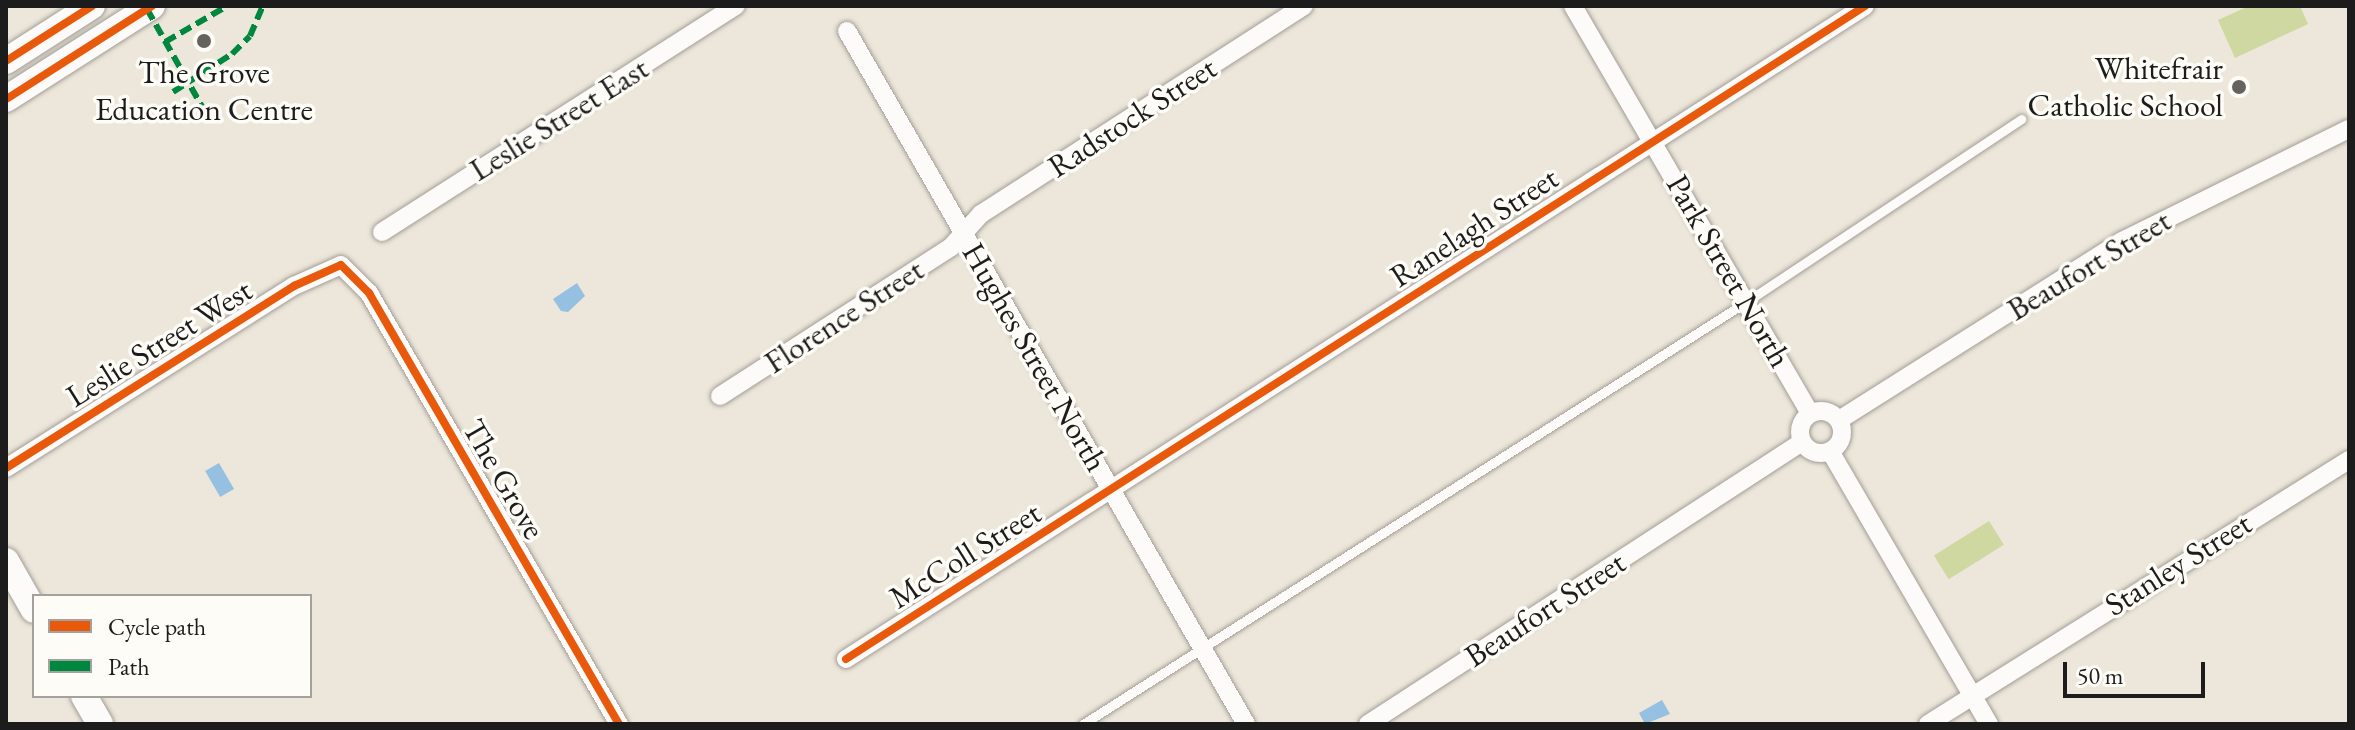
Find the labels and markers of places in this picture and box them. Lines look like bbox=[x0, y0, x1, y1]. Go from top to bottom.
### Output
marker: The Grove Education Centre bbox=[195, 32, 213, 50]
place label: Whitefrair Catholic School bbox=[2027, 50, 2223, 125]
place label: The Grove Education Centre bbox=[95, 54, 313, 129]
marker: Whitefrair Catholic School bbox=[2230, 78, 2248, 96]

